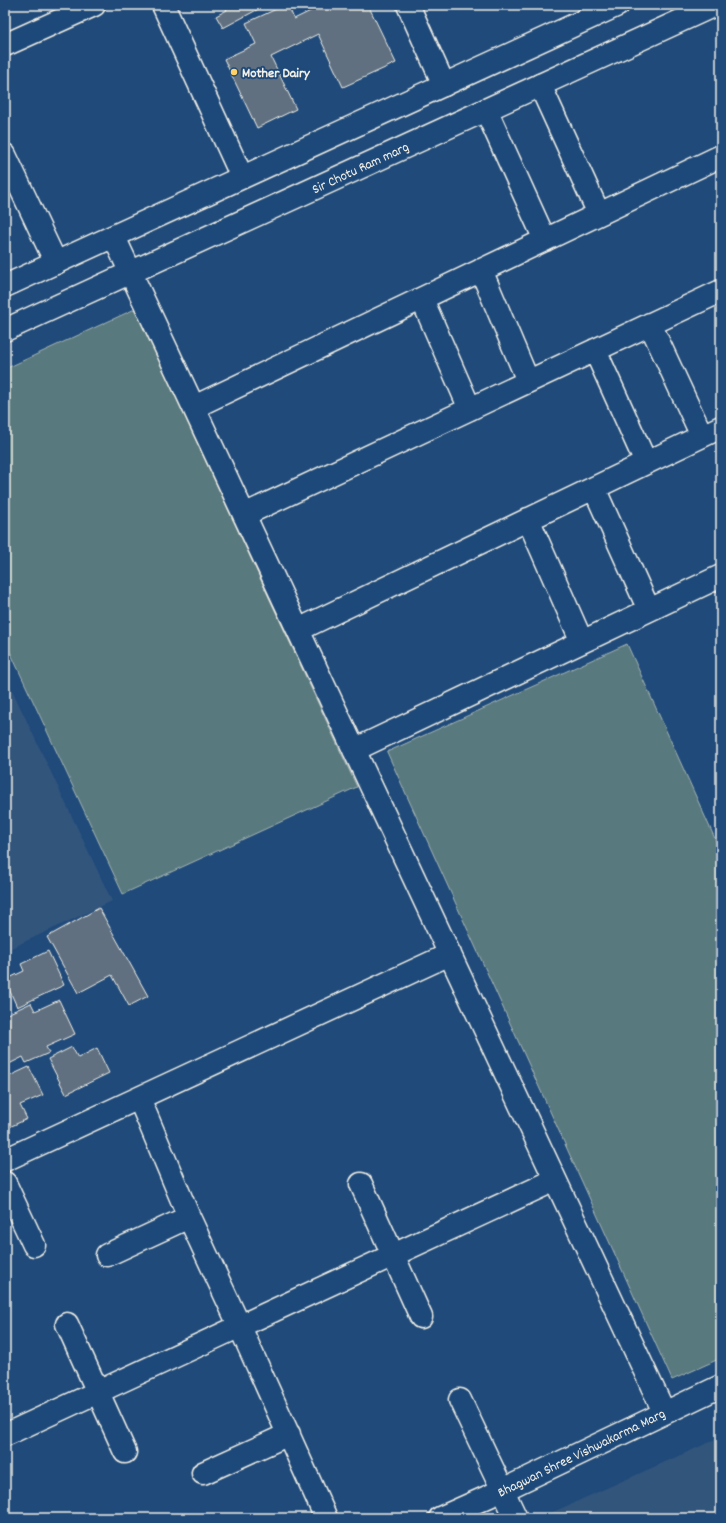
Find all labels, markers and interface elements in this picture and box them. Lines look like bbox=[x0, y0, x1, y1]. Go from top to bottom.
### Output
place label: Mother Dairy bbox=[242, 64, 311, 84]
marker: Mother Dairy bbox=[229, 67, 239, 77]
street label: Sir Chotu Ram marg bbox=[309, 138, 413, 200]
street label: Bhagwan Shree Vishwakarma Marg bbox=[495, 1404, 669, 1503]

